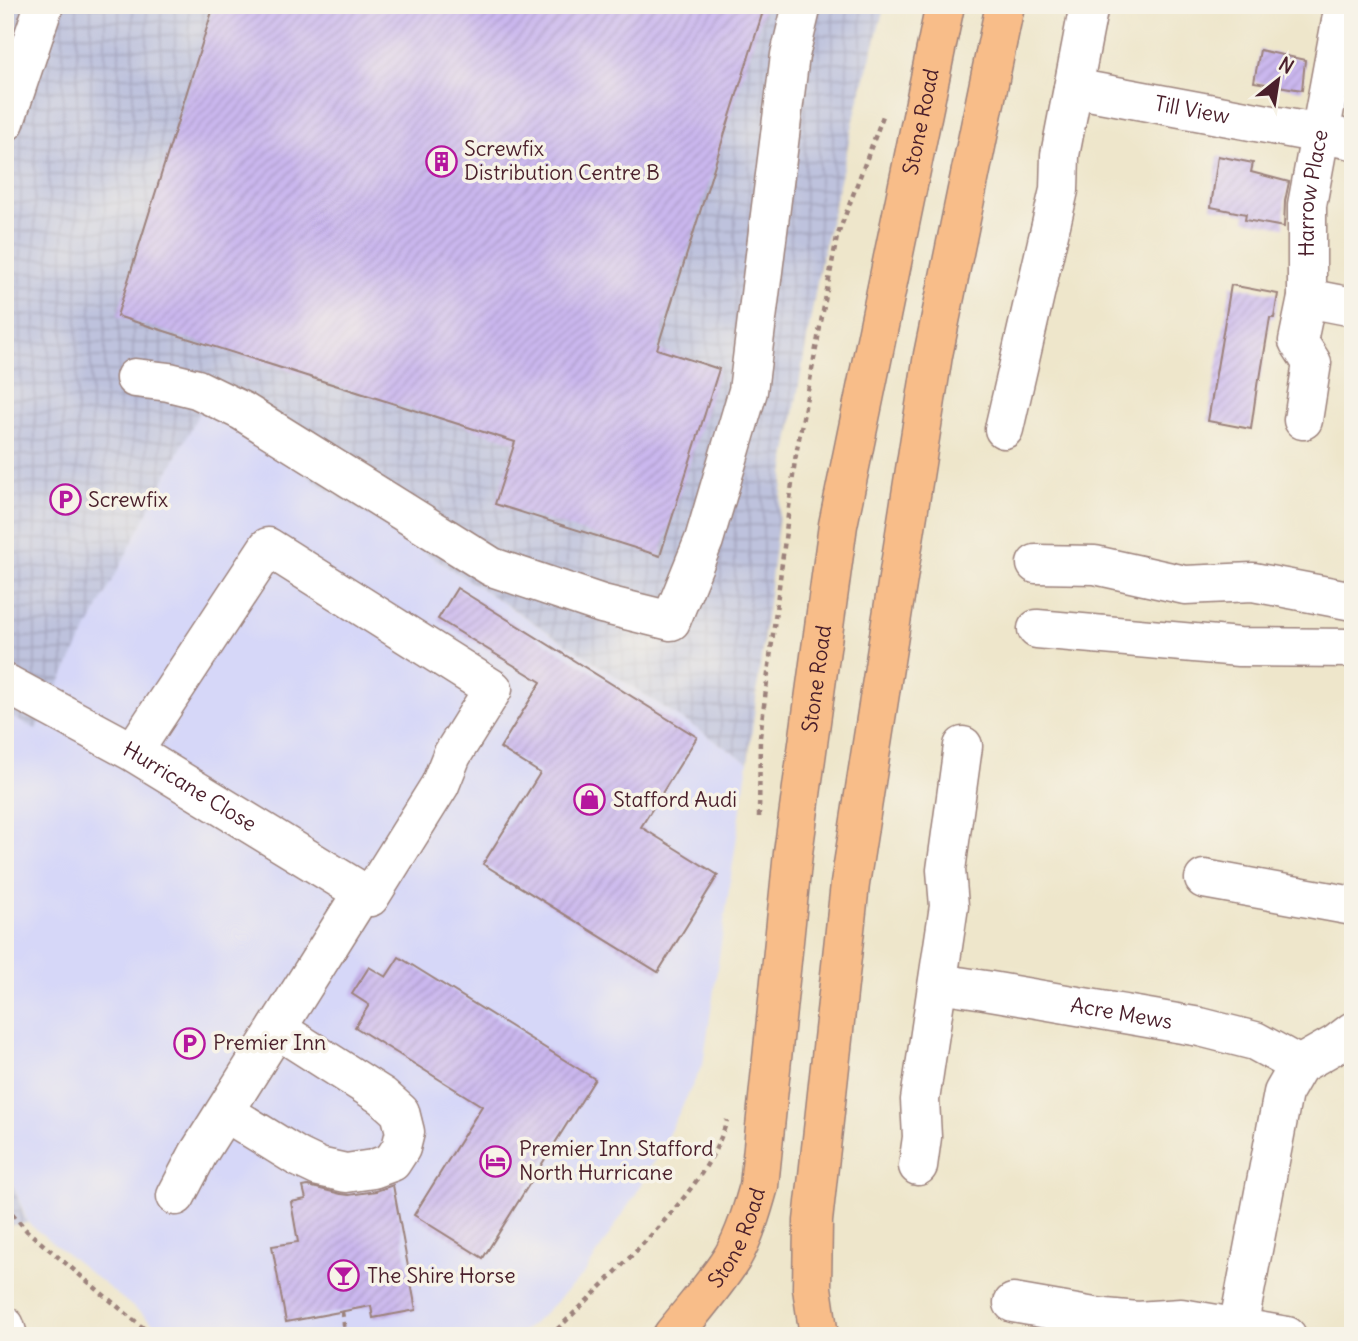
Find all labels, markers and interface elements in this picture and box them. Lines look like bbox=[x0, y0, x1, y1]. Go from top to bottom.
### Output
north arrow bbox=[1242, 46, 1312, 116]
text: N bbox=[1275, 52, 1298, 79]
street label: Stone Road bbox=[896, 66, 945, 177]
street label: Till View bbox=[1152, 89, 1232, 130]
street label: Harrow Place bbox=[1293, 127, 1334, 257]
place label: Screwfix Distribution Centre B bbox=[464, 135, 660, 186]
building icon: Screwfix Distribution Centre B bbox=[424, 144, 458, 178]
parking icon: Screwfix bbox=[48, 483, 82, 517]
place label: Screwfix bbox=[88, 486, 168, 513]
street label: Stone Road bbox=[796, 623, 837, 734]
street label: Hurricane Close bbox=[119, 735, 262, 837]
shop icon: Stafford Audi bbox=[573, 783, 607, 817]
place label: Stafford Audi bbox=[613, 786, 737, 813]
street label: Acre Mews bbox=[1069, 991, 1174, 1035]
parking icon: Premier Inn bbox=[173, 1026, 207, 1060]
place label: Premier Inn bbox=[213, 1029, 326, 1056]
place label: Premier Inn Stafford North Hurricane bbox=[519, 1135, 714, 1186]
hotel icon: Premier Inn Stafford North Hurricane bbox=[479, 1144, 513, 1178]
street label: Stone Road bbox=[702, 1185, 771, 1293]
bar icon: The Shire Horse bbox=[327, 1259, 361, 1293]
place label: The Shire Horse bbox=[367, 1262, 516, 1289]

